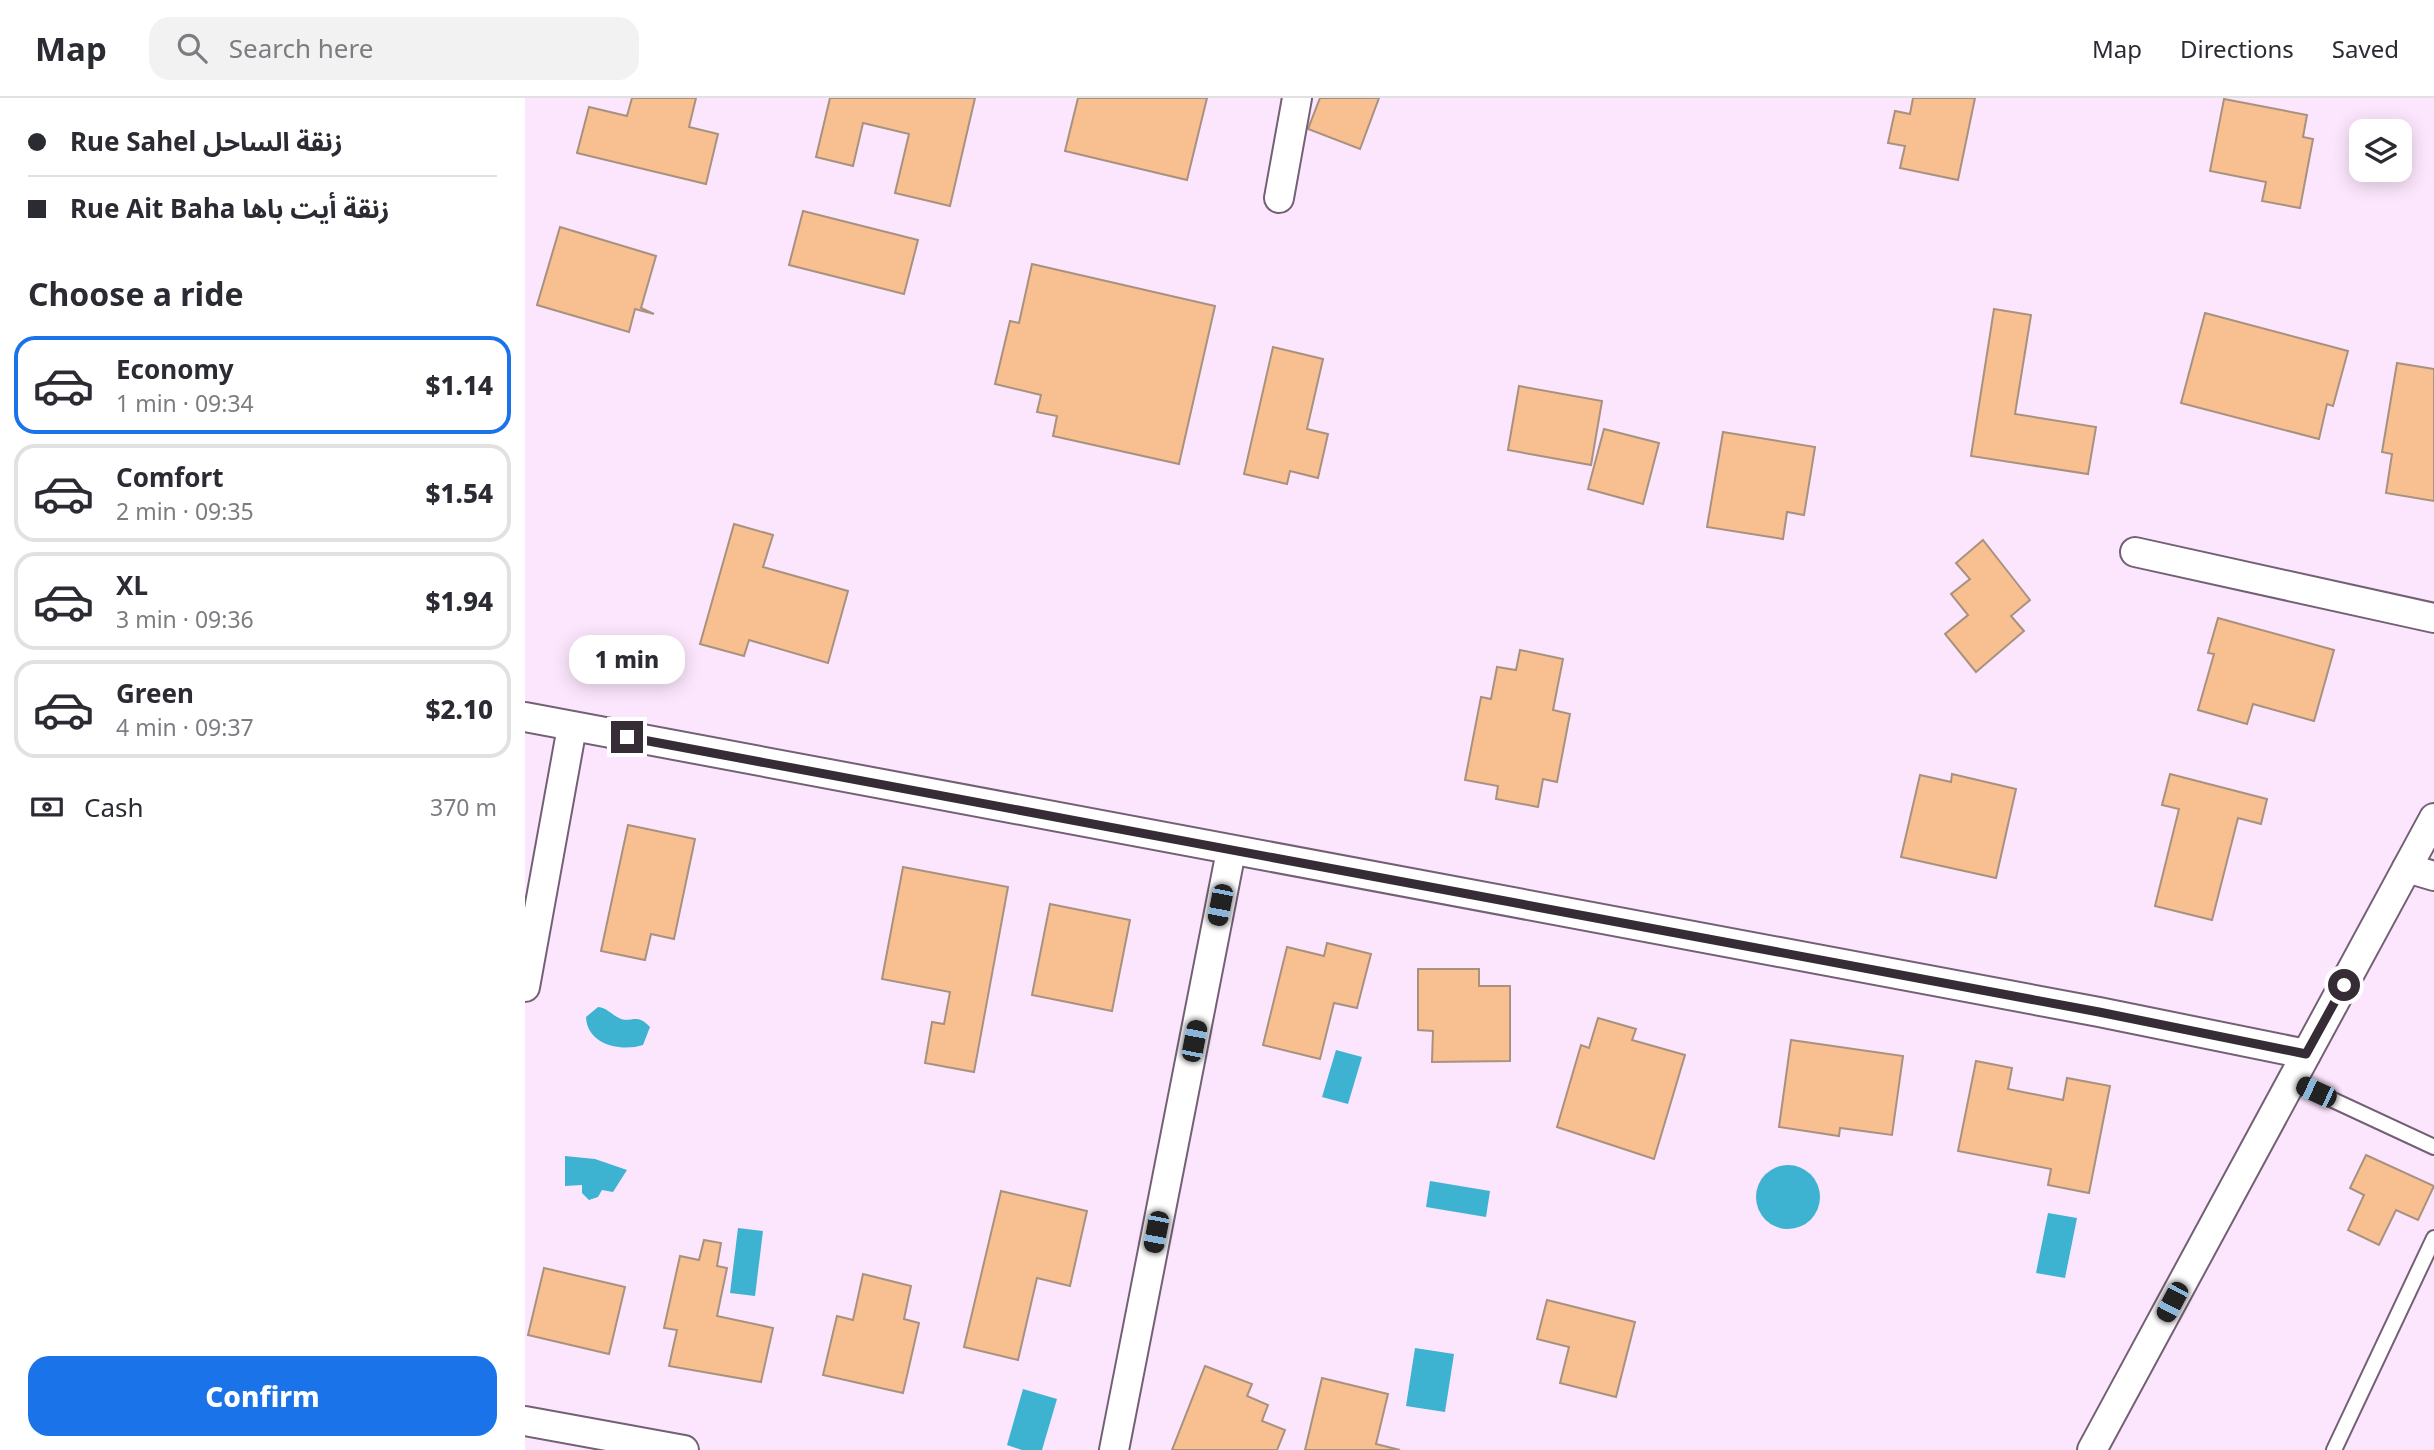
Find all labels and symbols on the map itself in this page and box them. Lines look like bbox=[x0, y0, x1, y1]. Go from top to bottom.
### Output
callout: 1 min bbox=[569, 636, 685, 684]
route end bbox=[611, 721, 643, 753]
car bbox=[1206, 882, 1235, 928]
route start bbox=[2328, 969, 2360, 1001]
car bbox=[1180, 1018, 1209, 1064]
car bbox=[2293, 1074, 2340, 1110]
car bbox=[1142, 1209, 1171, 1255]
car bbox=[2153, 1279, 2192, 1325]

